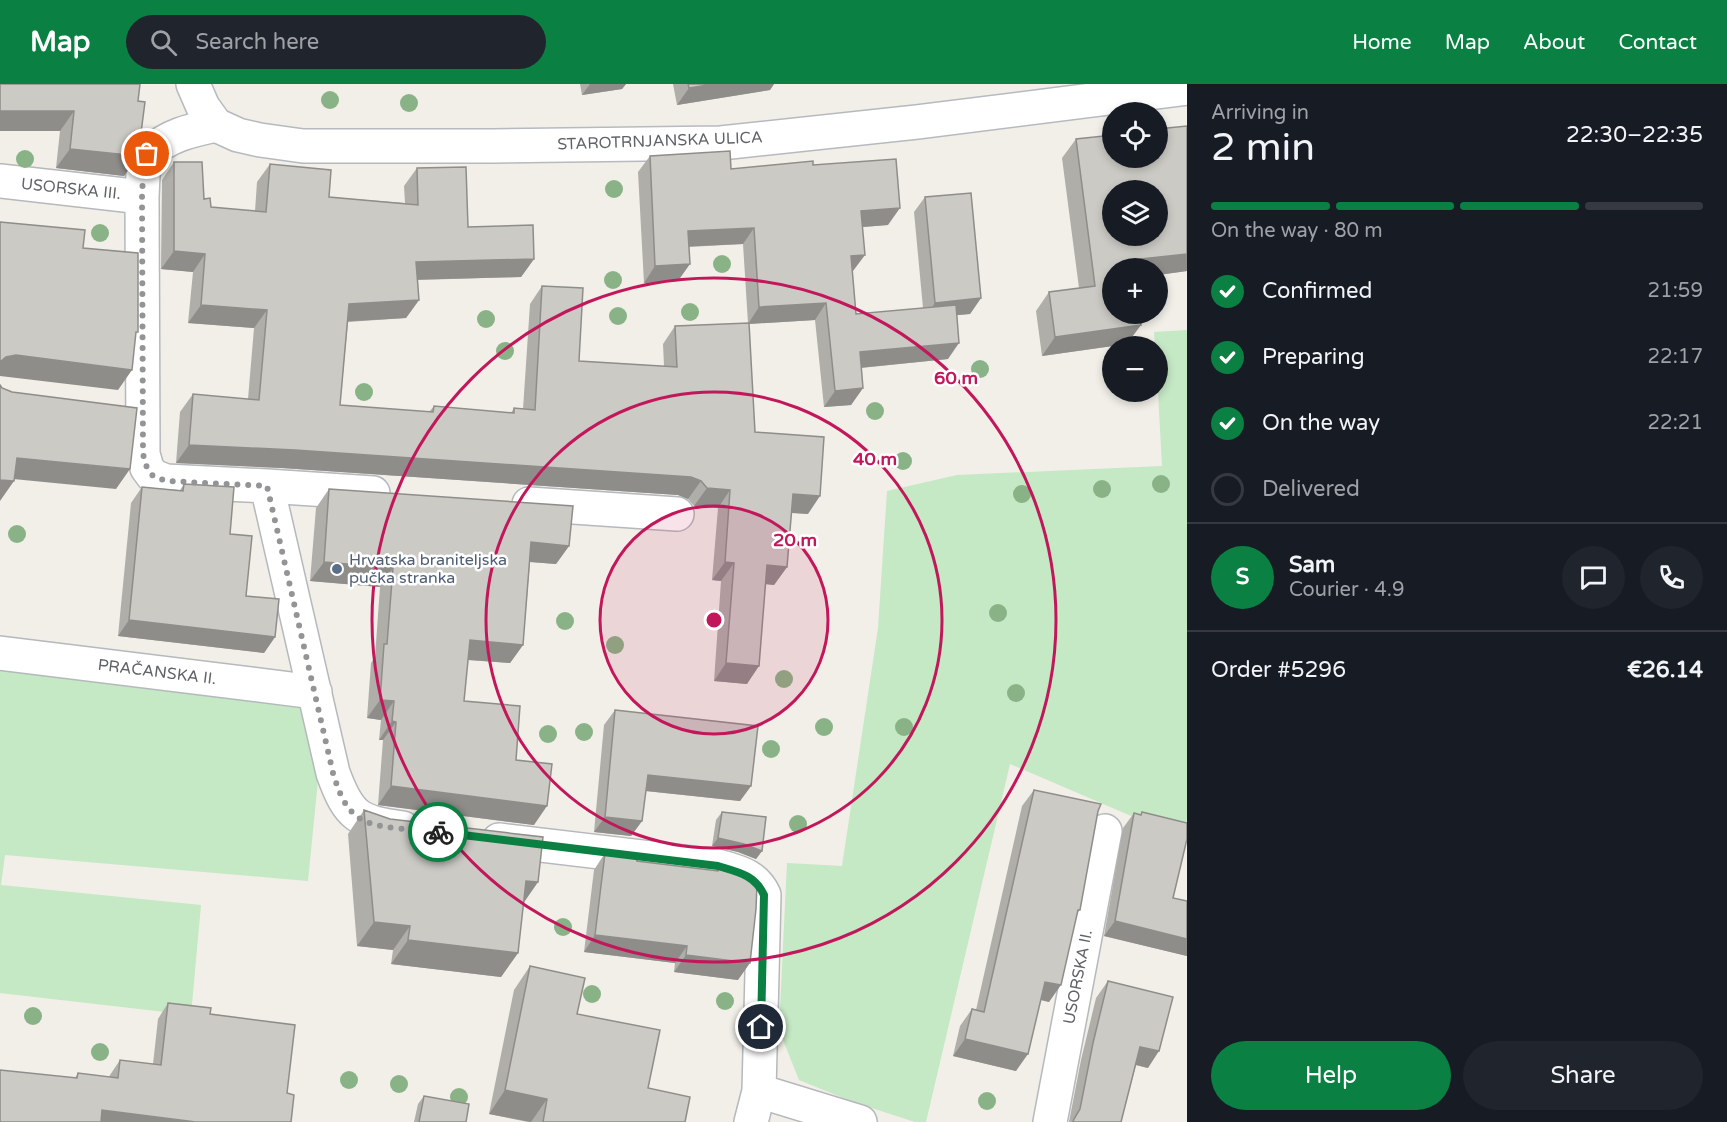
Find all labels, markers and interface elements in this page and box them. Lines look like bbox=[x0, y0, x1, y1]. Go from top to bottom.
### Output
search box bbox=[126, 15, 546, 69]
text: Map bbox=[30, 25, 90, 59]
icon: search bbox=[147, 26, 180, 59]
text: Search here bbox=[195, 29, 319, 55]
text: Home bbox=[1352, 30, 1412, 55]
text: Map bbox=[1445, 30, 1490, 55]
text: About bbox=[1523, 30, 1585, 55]
text: Contact bbox=[1618, 30, 1697, 55]
text: Arriving in bbox=[1211, 101, 1309, 125]
map controls bbox=[1102, 102, 1168, 402]
button: locate bbox=[1102, 102, 1168, 168]
text: 22:30–22:35 bbox=[1566, 122, 1703, 148]
text: 2 min bbox=[1211, 124, 1315, 171]
street label: STAROTRNJANSKA ULICA bbox=[557, 127, 763, 155]
pin bbox=[121, 128, 172, 179]
icon: bag bbox=[130, 137, 163, 170]
street label: USORSKA III. bbox=[20, 174, 122, 204]
button: layers bbox=[1102, 180, 1168, 246]
text: On the way · 80 m bbox=[1211, 219, 1383, 243]
button: + bbox=[1102, 258, 1168, 324]
icon: check bbox=[1211, 275, 1244, 308]
text: Confirmed bbox=[1262, 278, 1372, 304]
text: 21:59 bbox=[1648, 279, 1703, 303]
button: − bbox=[1102, 336, 1168, 402]
icon: check bbox=[1211, 341, 1244, 374]
text: Preparing bbox=[1262, 344, 1365, 370]
text: 22:17 bbox=[1648, 345, 1703, 369]
text: 60 m bbox=[934, 367, 978, 389]
icon: check bbox=[1211, 407, 1244, 440]
text: On the way bbox=[1262, 410, 1380, 436]
text: 22:21 bbox=[1648, 411, 1703, 435]
text: 40 m bbox=[853, 448, 897, 470]
text: Delivered bbox=[1262, 476, 1360, 502]
text: 20 m bbox=[773, 529, 817, 551]
button: chat bbox=[1562, 546, 1625, 609]
button: phone bbox=[1640, 546, 1703, 609]
place label: Hrvatska braniteljska pučka stranka bbox=[349, 550, 507, 588]
text: Sam bbox=[1289, 552, 1335, 578]
marker: Hrvatska braniteljska pučka stranka bbox=[330, 562, 344, 576]
text: S bbox=[1236, 564, 1249, 590]
text: Courier · 4.9 bbox=[1289, 578, 1404, 602]
centre of rings bbox=[704, 610, 724, 630]
street label: PRAČANSKA II. bbox=[97, 655, 217, 689]
text: Order #5296 bbox=[1211, 657, 1346, 683]
text: €26.14 bbox=[1627, 657, 1703, 683]
courier bbox=[408, 802, 468, 862]
icon: bike bbox=[422, 816, 455, 849]
street label: USORSKA II. bbox=[1059, 928, 1097, 1026]
pin bbox=[735, 1001, 786, 1052]
icon: home bbox=[744, 1010, 777, 1043]
button: Help bbox=[1211, 1041, 1451, 1110]
button: Share bbox=[1463, 1041, 1703, 1110]

